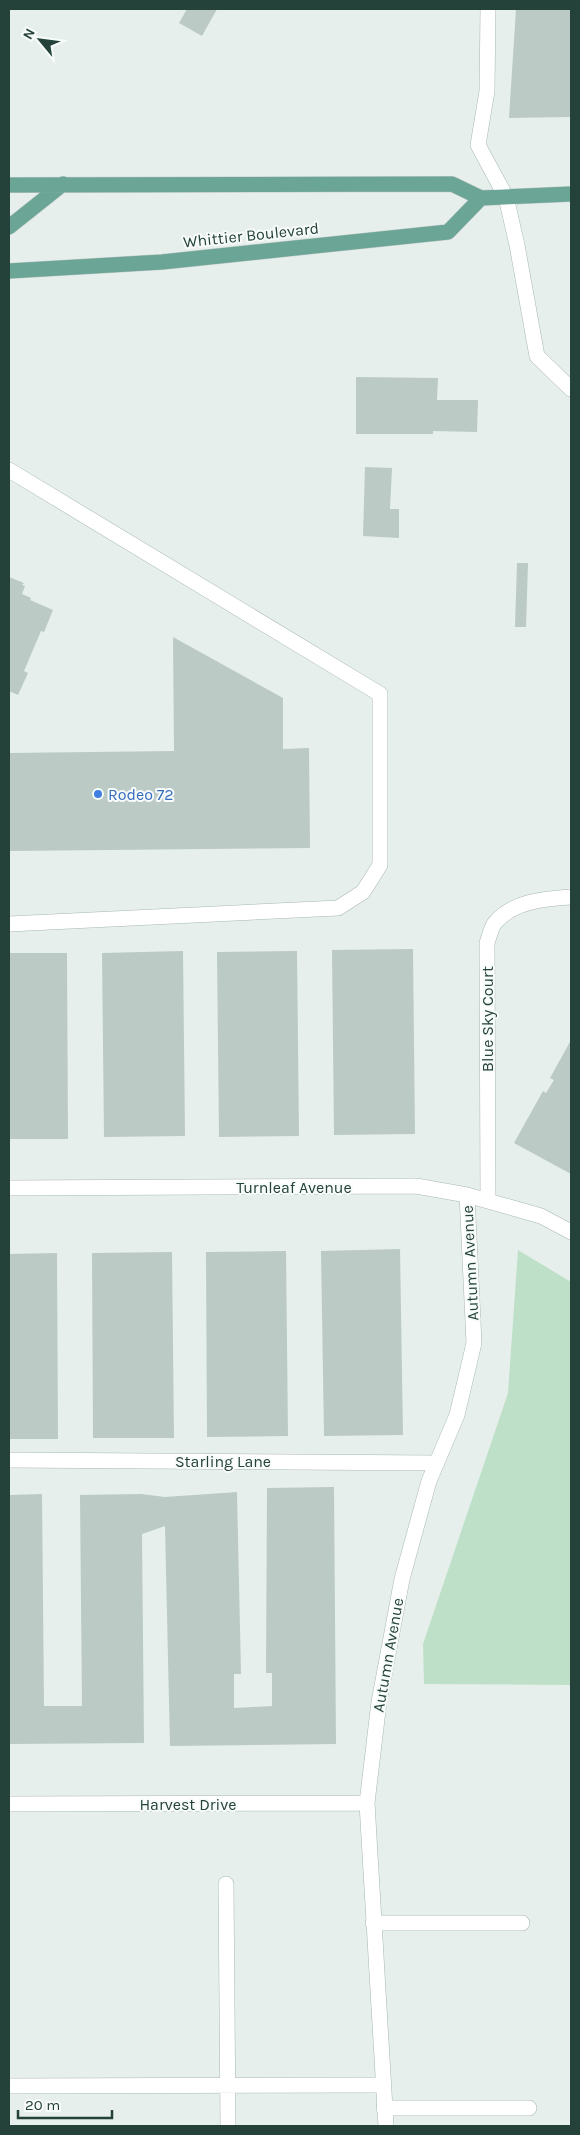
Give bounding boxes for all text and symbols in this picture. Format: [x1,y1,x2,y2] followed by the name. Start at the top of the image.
[15,15,65,65] north arrow
[19,25,39,42] text: N
[182,218,320,252] street label: Whittier Boulevard
[108,785,174,804] place label: Rodeo 72
[92,788,104,800] marker: Rodeo 72
[478,966,497,1072] street label: Blue Sky Court
[236,1178,352,1197] street label: Turnleaf Avenue
[457,1205,483,1321] street label: Autumn Avenue
[175,1452,271,1471] street label: Starling Lane
[369,1596,407,1714] street label: Autumn Avenue
[139,1795,237,1814] street label: Harvest Drive
[18,2088,111,2120] scale bar
[25,2096,60,2114] text: 20 m

